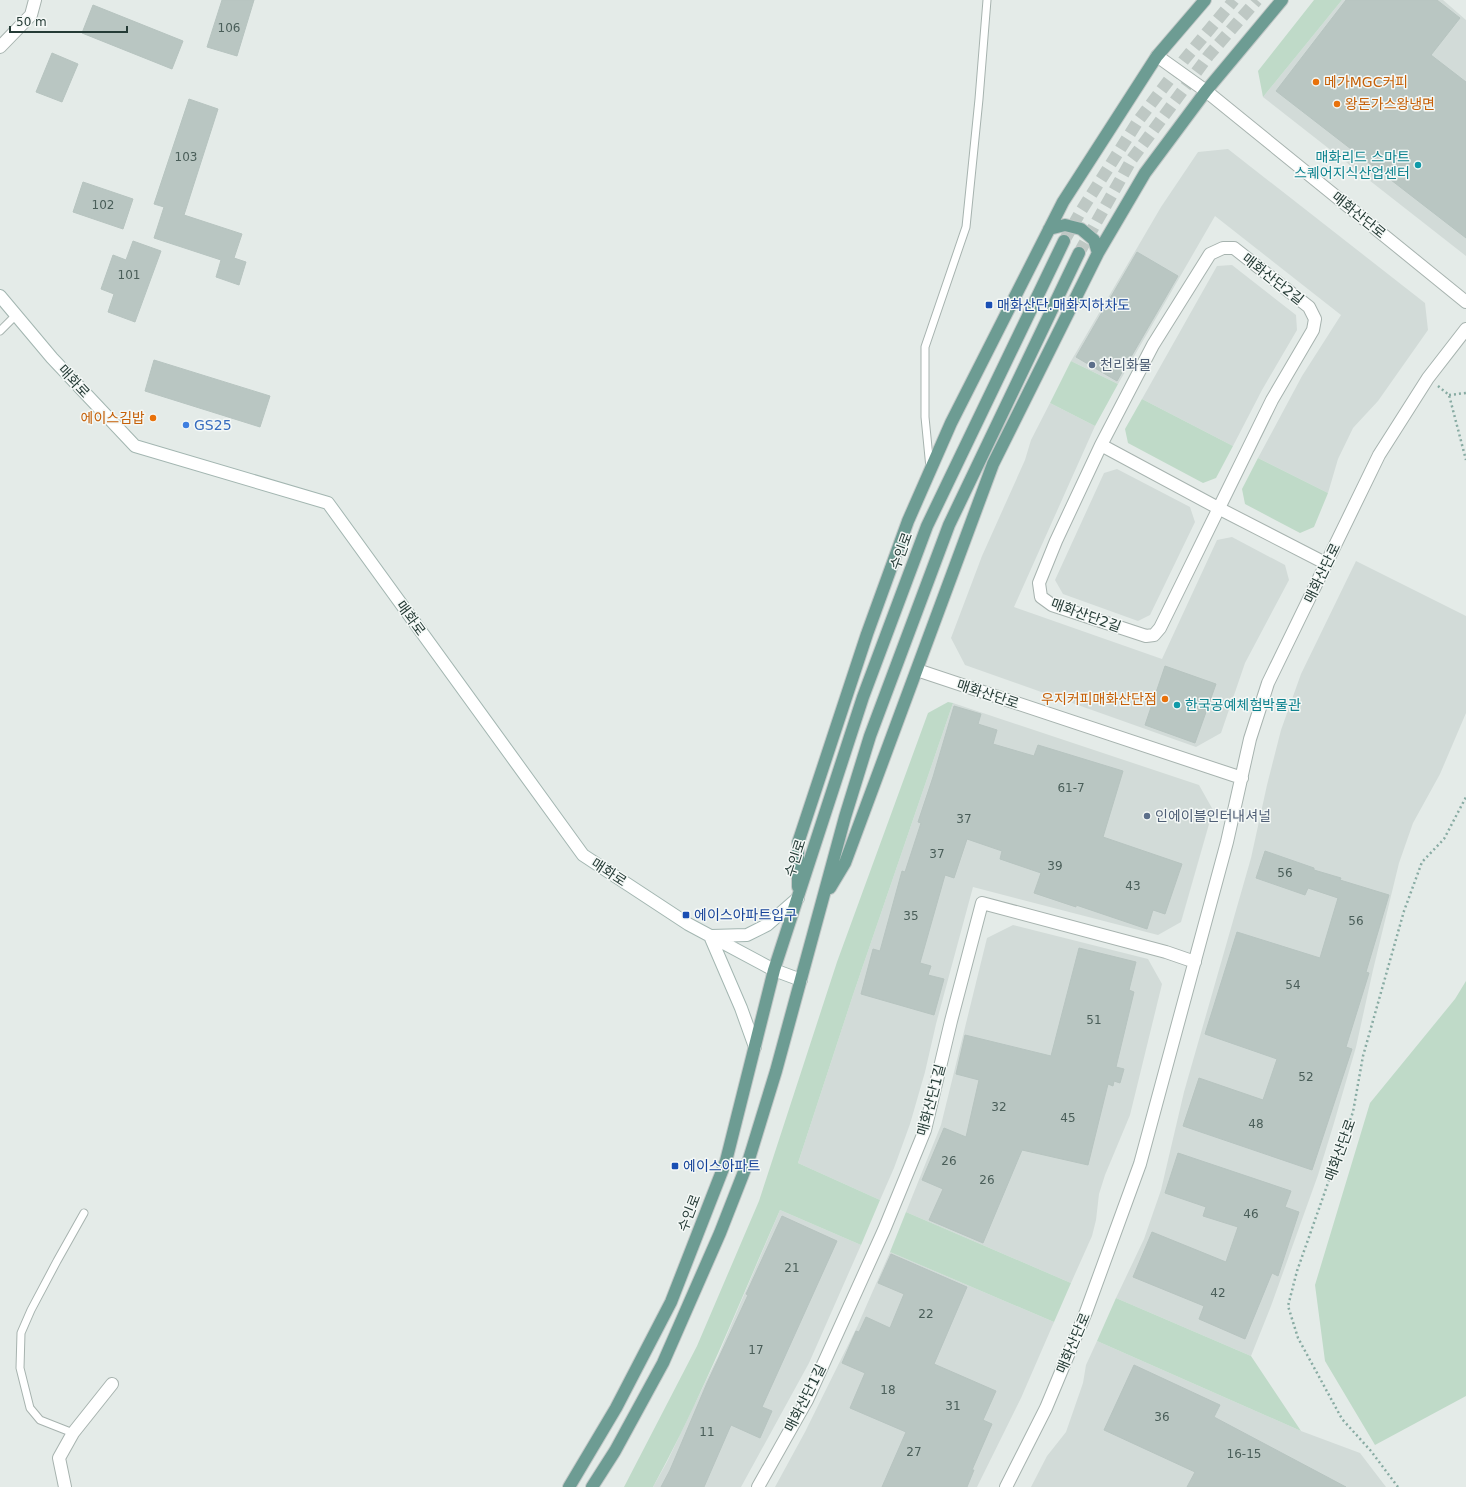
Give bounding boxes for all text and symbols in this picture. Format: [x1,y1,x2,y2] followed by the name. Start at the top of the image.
[10,8,127,34] scale bar
[16,15,47,29] text: 50 m
[218,21,240,35] house number: 106
[1324,74,1408,90] place label: 메가MGC커피
[1311,77,1321,87] marker: 메가MGC커피
[1345,96,1435,112] place label: 왕돈가스왕냉면
[1332,99,1342,109] marker: 왕돈가스왕냉면
[1294,149,1410,181] place label: 매화리드 스마트 스퀘어지식산업센터
[175,150,197,164] house number: 103
[1413,160,1423,170] marker: 매화리드 스마트 스퀘어지식산업센터
[1329,189,1389,242] street label: 매화산단로
[92,198,114,212] house number: 102
[1239,250,1307,308] street label: 매화산단2길
[118,268,140,282] house number: 101
[997,297,1130,313] place label: 매화산단.매화지하차도
[984,300,994,310] marker: 매화산단.매화지하차도
[1100,357,1152,373] place label: 천리화물
[1087,360,1097,370] marker: 천리화물
[55,361,93,401] street label: 매화로
[81,410,145,426] place label: 에이스김밥
[148,413,158,423] marker: 에이스김밥
[194,417,232,433] place label: GS25
[181,420,191,430] marker: GS25
[887,530,915,572] street label: 수인로
[1301,540,1343,605] street label: 매화산단로
[1049,595,1123,635] street label: 매화산단2길
[393,598,429,638] street label: 매화로
[955,676,1021,712] street label: 매화산단로
[1041,691,1157,707] place label: 우지커피매화산단점
[1160,694,1170,704] marker: 우지커피매화산단점
[1185,697,1301,713] place label: 한국공예체험박물관
[1172,700,1182,710] marker: 한국공예체험박물관
[1057,781,1085,795] house number: 61-7
[1155,808,1271,824] place label: 인에이블인터내셔널
[1142,811,1152,821] marker: 인에이블인터내셔널
[956,812,972,826] house number: 37
[781,837,809,879] street label: 수인로
[929,847,945,861] house number: 37
[588,855,630,889] street label: 매화로
[1047,859,1063,873] house number: 39
[1277,866,1293,880] house number: 56
[1125,879,1141,893] house number: 43
[694,907,797,923] place label: 에이스아파트입구
[903,909,919,923] house number: 35
[681,910,691,920] marker: 에이스아파트입구
[1348,914,1364,928] house number: 56
[1285,978,1301,992] house number: 54
[1086,1013,1102,1027] house number: 51
[914,1063,948,1137] street label: 매화산단1길
[1298,1070,1314,1084] house number: 52
[991,1100,1007,1114] house number: 32
[1060,1111,1076,1125] house number: 45
[1248,1117,1264,1131] house number: 48
[1321,1117,1359,1183] street label: 매화산단로
[941,1154,957,1168] house number: 26
[683,1158,760,1174] place label: 에이스아파트
[670,1161,680,1171] marker: 에이스아파트
[979,1173,995,1187] house number: 26
[675,1192,703,1234] street label: 수인로
[1243,1207,1259,1221] house number: 46
[784,1261,800,1275] house number: 21
[1210,1286,1226,1300] house number: 42
[918,1307,934,1321] house number: 22
[1053,1310,1093,1376] street label: 매화산단로
[748,1343,764,1357] house number: 17
[781,1362,829,1434] street label: 매화산단1길
[880,1383,896,1397] house number: 18
[945,1399,961,1413] house number: 31
[1154,1410,1170,1424] house number: 36
[699,1425,715,1439] house number: 11
[906,1445,922,1459] house number: 27
[1227,1447,1261,1461] house number: 16-15

